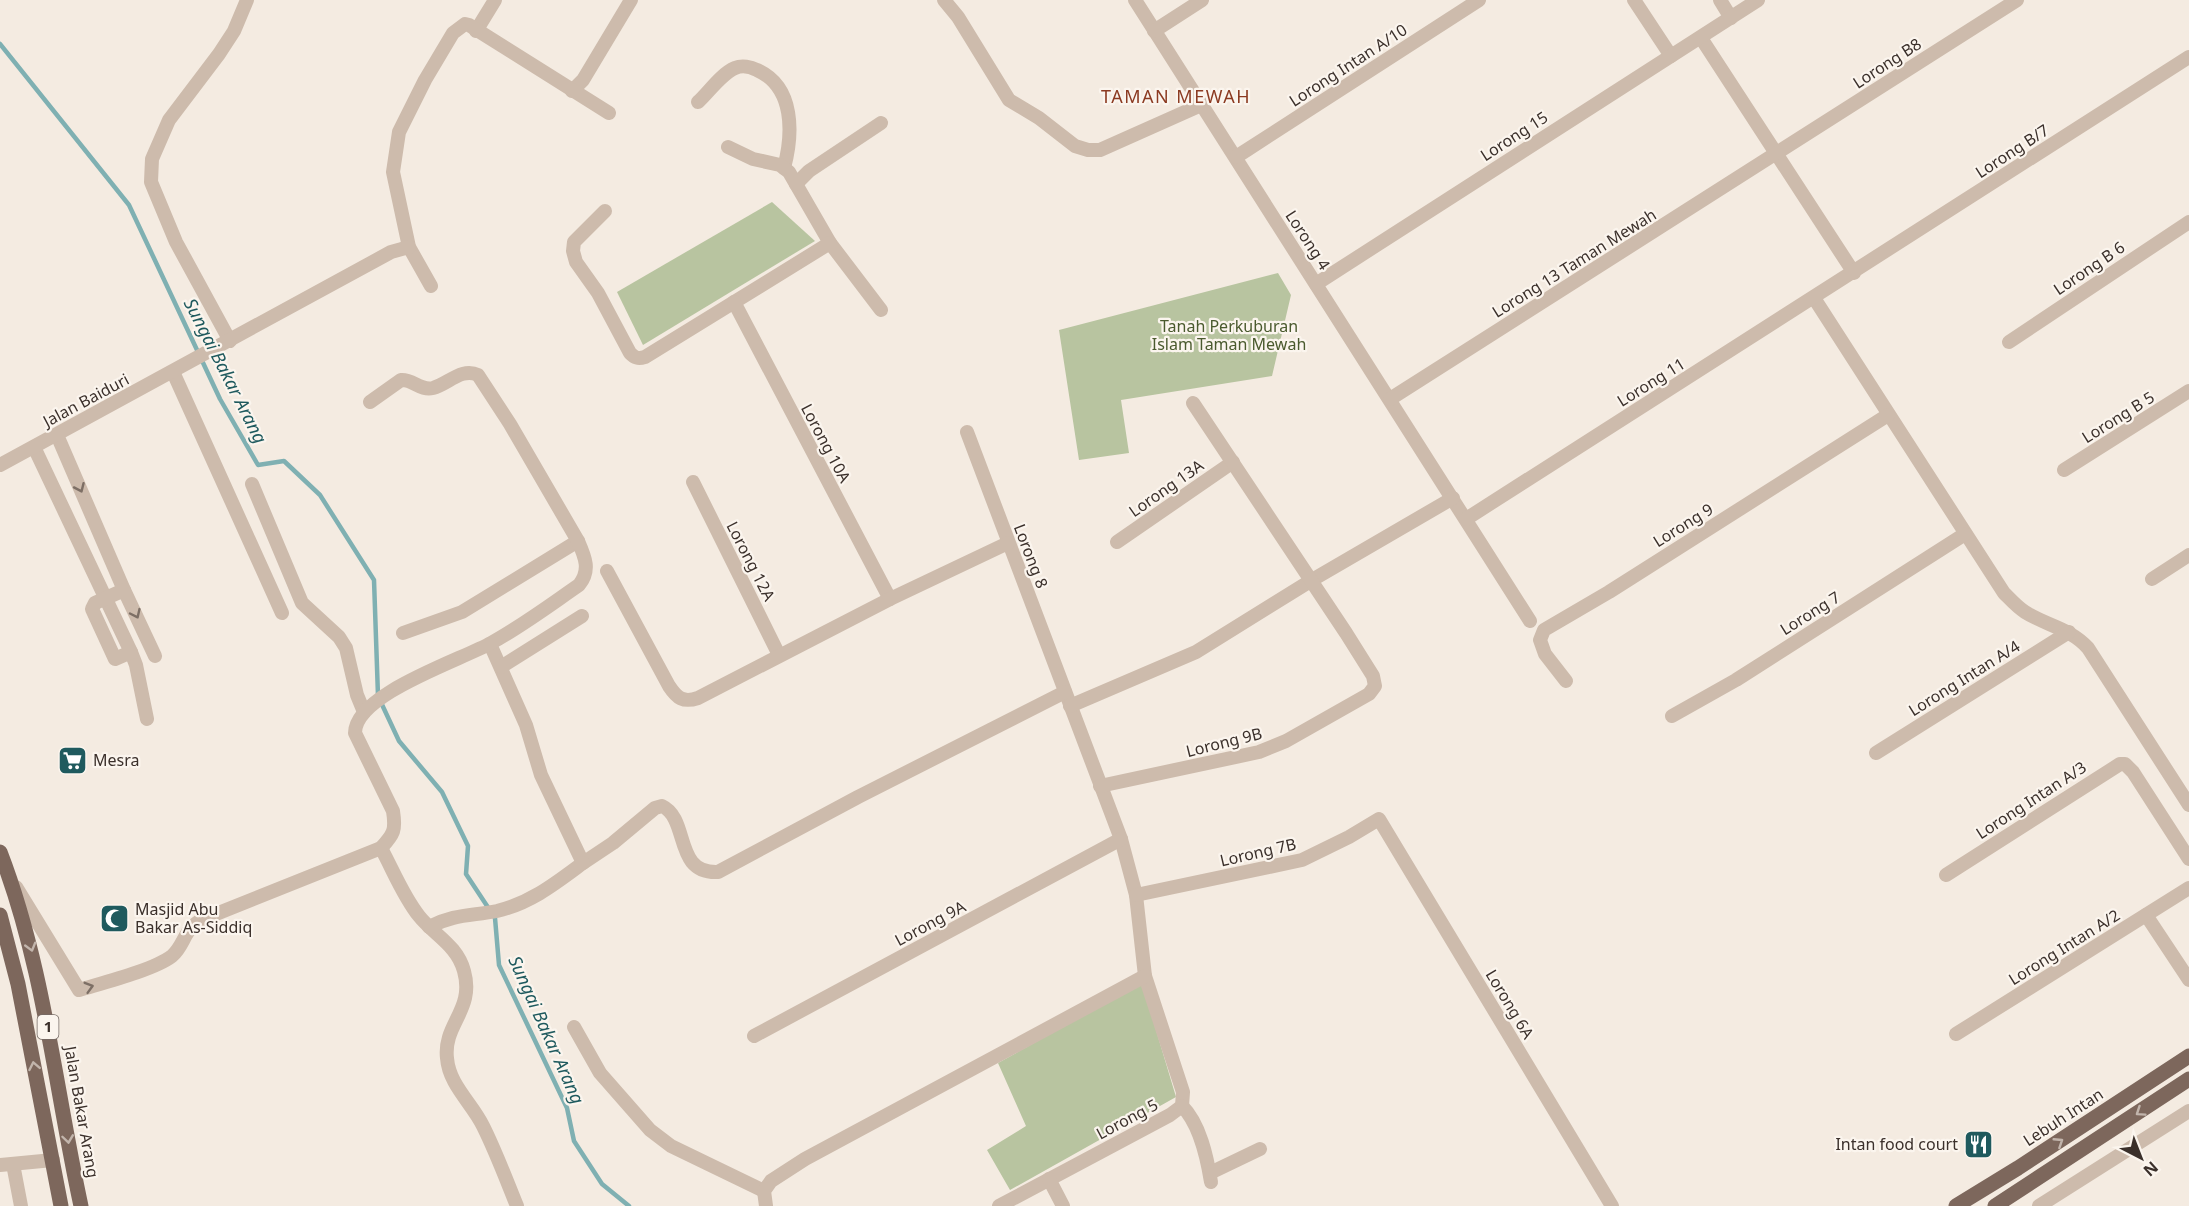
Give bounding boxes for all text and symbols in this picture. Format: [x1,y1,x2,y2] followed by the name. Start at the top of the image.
[1285,19,1411,111] street label: Lorong Intan A/10
[1849,33,1925,93] street label: Lorong B8
[1101,84,1251,108] district label: TAMAN MEWAH
[1476,106,1552,166] street label: Lorong 15
[1971,119,2053,183] street label: Lorong B/7
[1488,203,1660,323] street label: Lorong 13 Taman Mewah
[1281,206,1335,274] street label: Lorong 4
[2049,236,2129,300] street label: Lorong B 6
[179,294,273,447] water label: Sungai Bakar Arang
[1152,315,1306,355] park label: Tanah Perkuburan Islam Taman Mewah
[1613,352,1689,412] street label: Lorong 11
[37,368,133,433] street label: Jalan Baiduri
[2078,386,2158,448] street label: Lorong B 5
[796,400,856,487] street label: Lorong 10A
[1124,454,1208,522] street label: Lorong 13A
[73,482,85,493] one-way arrow
[1649,498,1717,552] street label: Lorong 9
[722,517,781,605] street label: Lorong 12A
[1009,521,1053,591] street label: Lorong 8
[1776,586,1844,640] street label: Lorong 7
[128,608,140,619] one-way arrow
[1904,635,2024,721] street label: Lorong Intan A/4
[1184,722,1264,762] street label: Lorong 9B
[56,744,88,776] supermarket icon: Mesra
[93,749,139,771] place label: Mesra
[1972,756,2090,844] street label: Lorong Intan A/3
[1218,833,1298,871] street label: Lorong 7B
[891,895,970,951] street label: Lorong 9A
[135,898,252,938] place label: Masjid Abu Bakar As-Siddiq
[98,902,130,934] mosque icon: Masjid Abu Bakar As-Siddiq
[2004,904,2124,990] street label: Lorong Intan A/2
[24,942,36,952] one-way arrow
[503,952,590,1108] water label: Sungai Bakar Arang
[1481,965,1540,1043] street label: Lorong 6A
[84,981,94,994] one-way arrow
[38,1015,58,1039] road number: 1
[59,1042,104,1180] street label: Jalan Bakar Arang
[28,1061,41,1071] one-way arrow
[2019,1083,2107,1151] street label: Lebuh Intan
[1092,1094,1162,1144] street label: Lorong 5
[2136,1104,2147,1115] one-way arrow
[1963,1128,1995,1160] restaurant icon: Intan food court
[2111,1128,2171,1188] north arrow
[1835,1133,1958,1155] place label: Intan food court
[62,1134,74,1143] one-way arrow
[2053,1137,2063,1149] one-way arrow
[2139,1157,2163,1182] text: N

